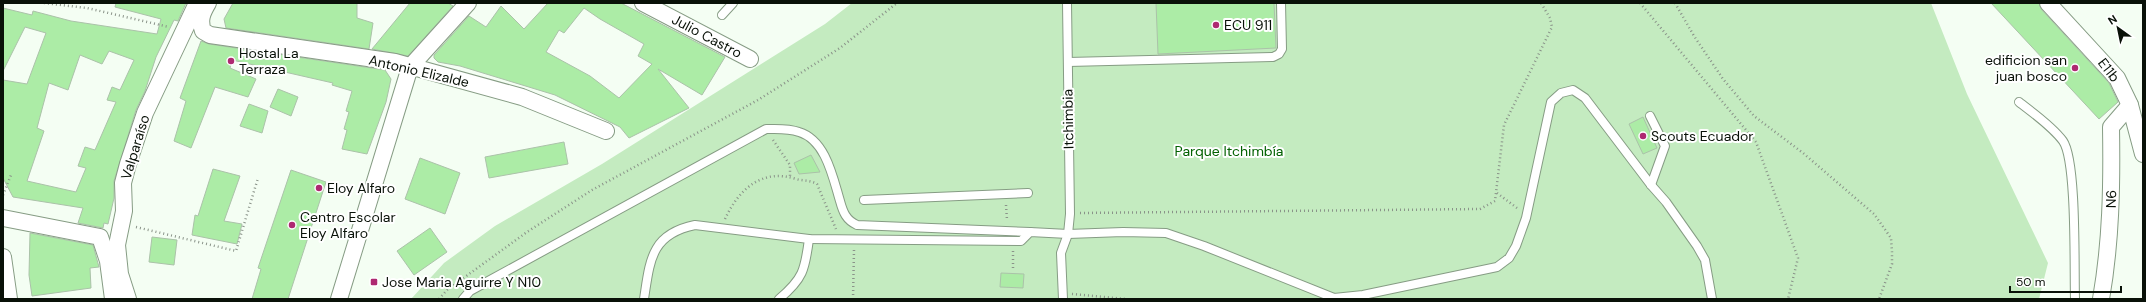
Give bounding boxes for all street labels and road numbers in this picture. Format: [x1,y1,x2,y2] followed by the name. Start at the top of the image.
[669,10,745,62] street label: Julio Castro
[367,51,471,91] street label: Antonio Elizalde
[2094,54,2124,86] street label: E11b
[1058,89,1078,149] street label: Itchimbia
[117,112,153,182] street label: Valparaíso
[2102,190,2120,208] street label: N6

